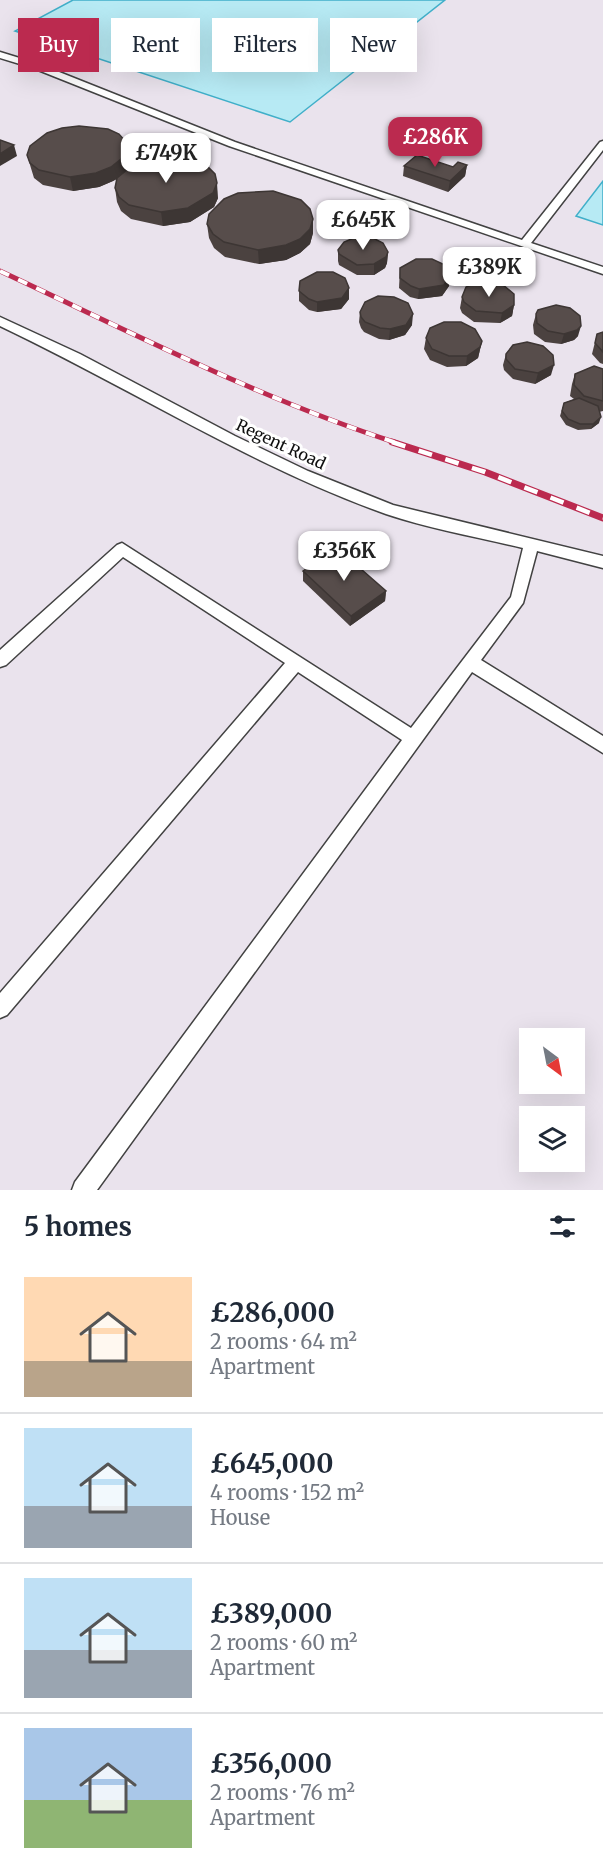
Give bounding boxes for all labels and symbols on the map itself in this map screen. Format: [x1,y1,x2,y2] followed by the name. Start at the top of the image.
[393,117,477,168] pin: £286K
[124,133,208,184] pin: £749K
[321,200,405,251] pin: £645K
[447,247,531,298] pin: £389K
[233,415,329,474] street label: Regent Road
[302,531,386,582] pin: £356K
[519,1028,585,1094] north arrow

